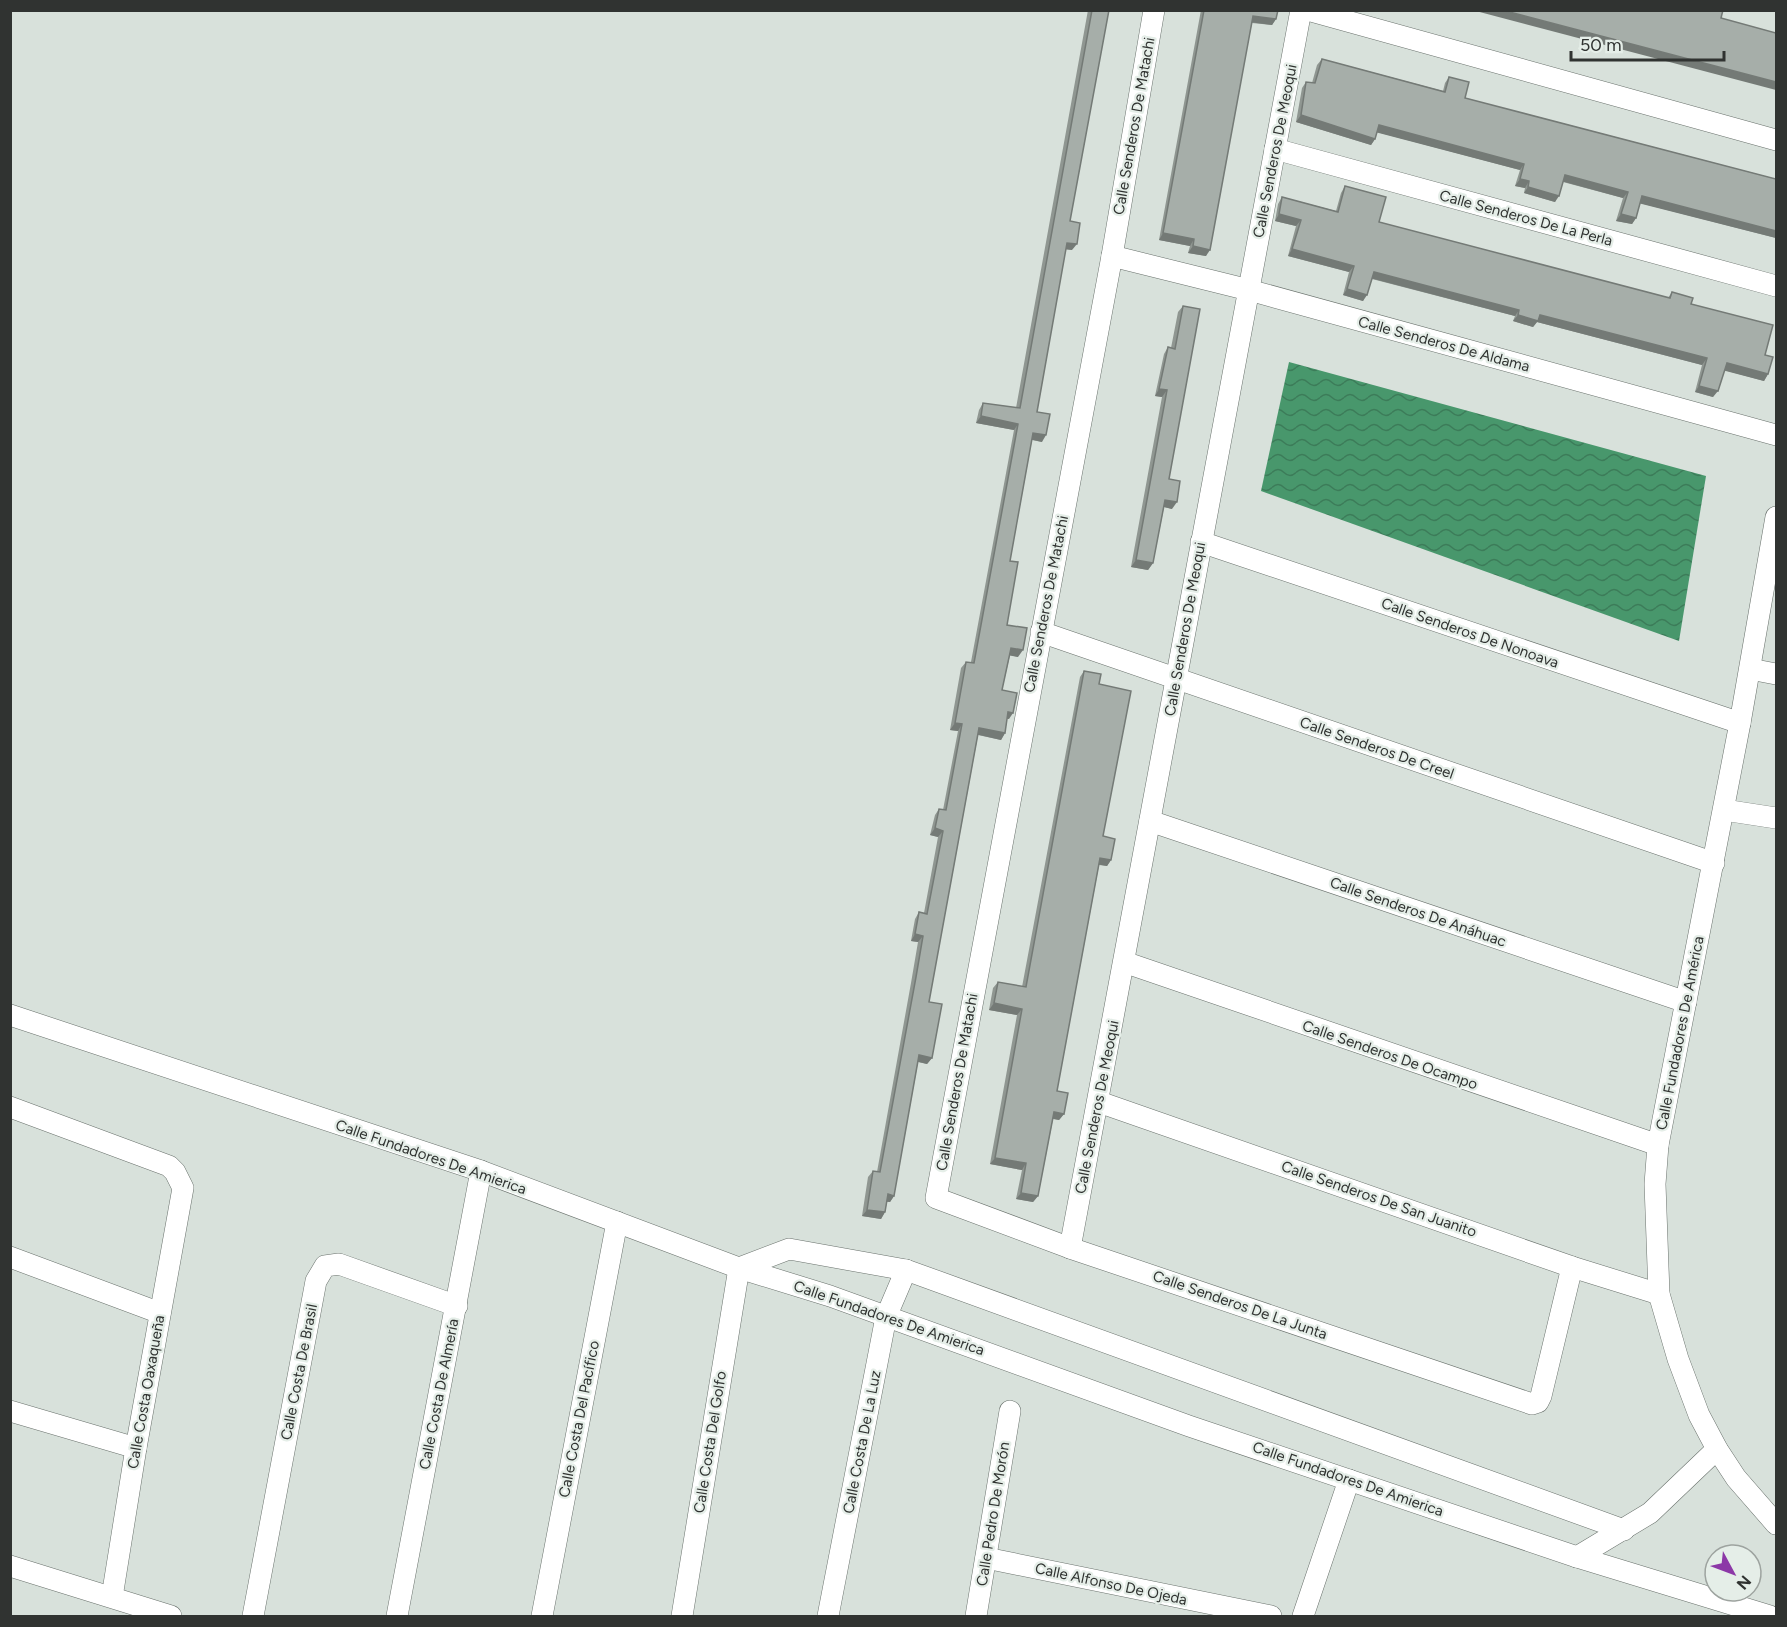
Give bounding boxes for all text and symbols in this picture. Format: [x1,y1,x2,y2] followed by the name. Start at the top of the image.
[1571,24,1724,62] scale bar
[1580,34,1622,56] text: 50 m
[1110,36,1158,216] street label: Calle Senderos De Matachi
[1249,63,1301,239] street label: Calle Senderos De Meoqui
[1438,186,1614,250] street label: Calle Senderos De La Perla
[1356,312,1532,376] street label: Calle Senderos De Aldama
[1020,514,1072,694] street label: Calle Senderos De Matachi
[1161,541,1209,717] street label: Calle Senderos De Meoqui
[1379,594,1561,672] street label: Calle Senderos De Nonoava
[1297,713,1457,783] street label: Calle Senderos De Creel
[1328,873,1508,951] street label: Calle Senderos De Anáhuac
[1652,934,1708,1132] street label: Calle Fundadores De América
[933,992,981,1172] street label: Calle Senderos De Matachi
[1300,1017,1480,1094] street label: Calle Senderos De Ocampo
[1071,1019,1123,1195] street label: Calle Senderos De Meoqui
[333,1116,529,1198] street label: Calle Fundadores De Amierica
[1279,1157,1479,1241] street label: Calle Senderos De San Juanito
[1150,1267,1330,1343] street label: Calle Senderos De La Junta
[791,1277,987,1359] street label: Calle Fundadores De Amierica
[277,1302,321,1442] street label: Calle Costa De Brasil
[124,1314,168,1470] street label: Calle Costa Oaxaqueña
[416,1317,462,1471] street label: Calle Costa De Almería
[555,1339,603,1499] street label: Calle Costa Del Pacífico
[690,1369,730,1514] street label: Calle Costa Del Golfo
[839,1369,885,1515] street label: Calle Costa De La Luz
[1250,1438,1446,1520] street label: Calle Fundadores De Amierica
[973,1441,1013,1587] street label: Calle Pedro De Morón
[1703,1543,1763,1603] north arrow
[1033,1559,1189,1609] street label: Calle Alfonso De Ojeda
[1733,1572,1755,1593] text: N

